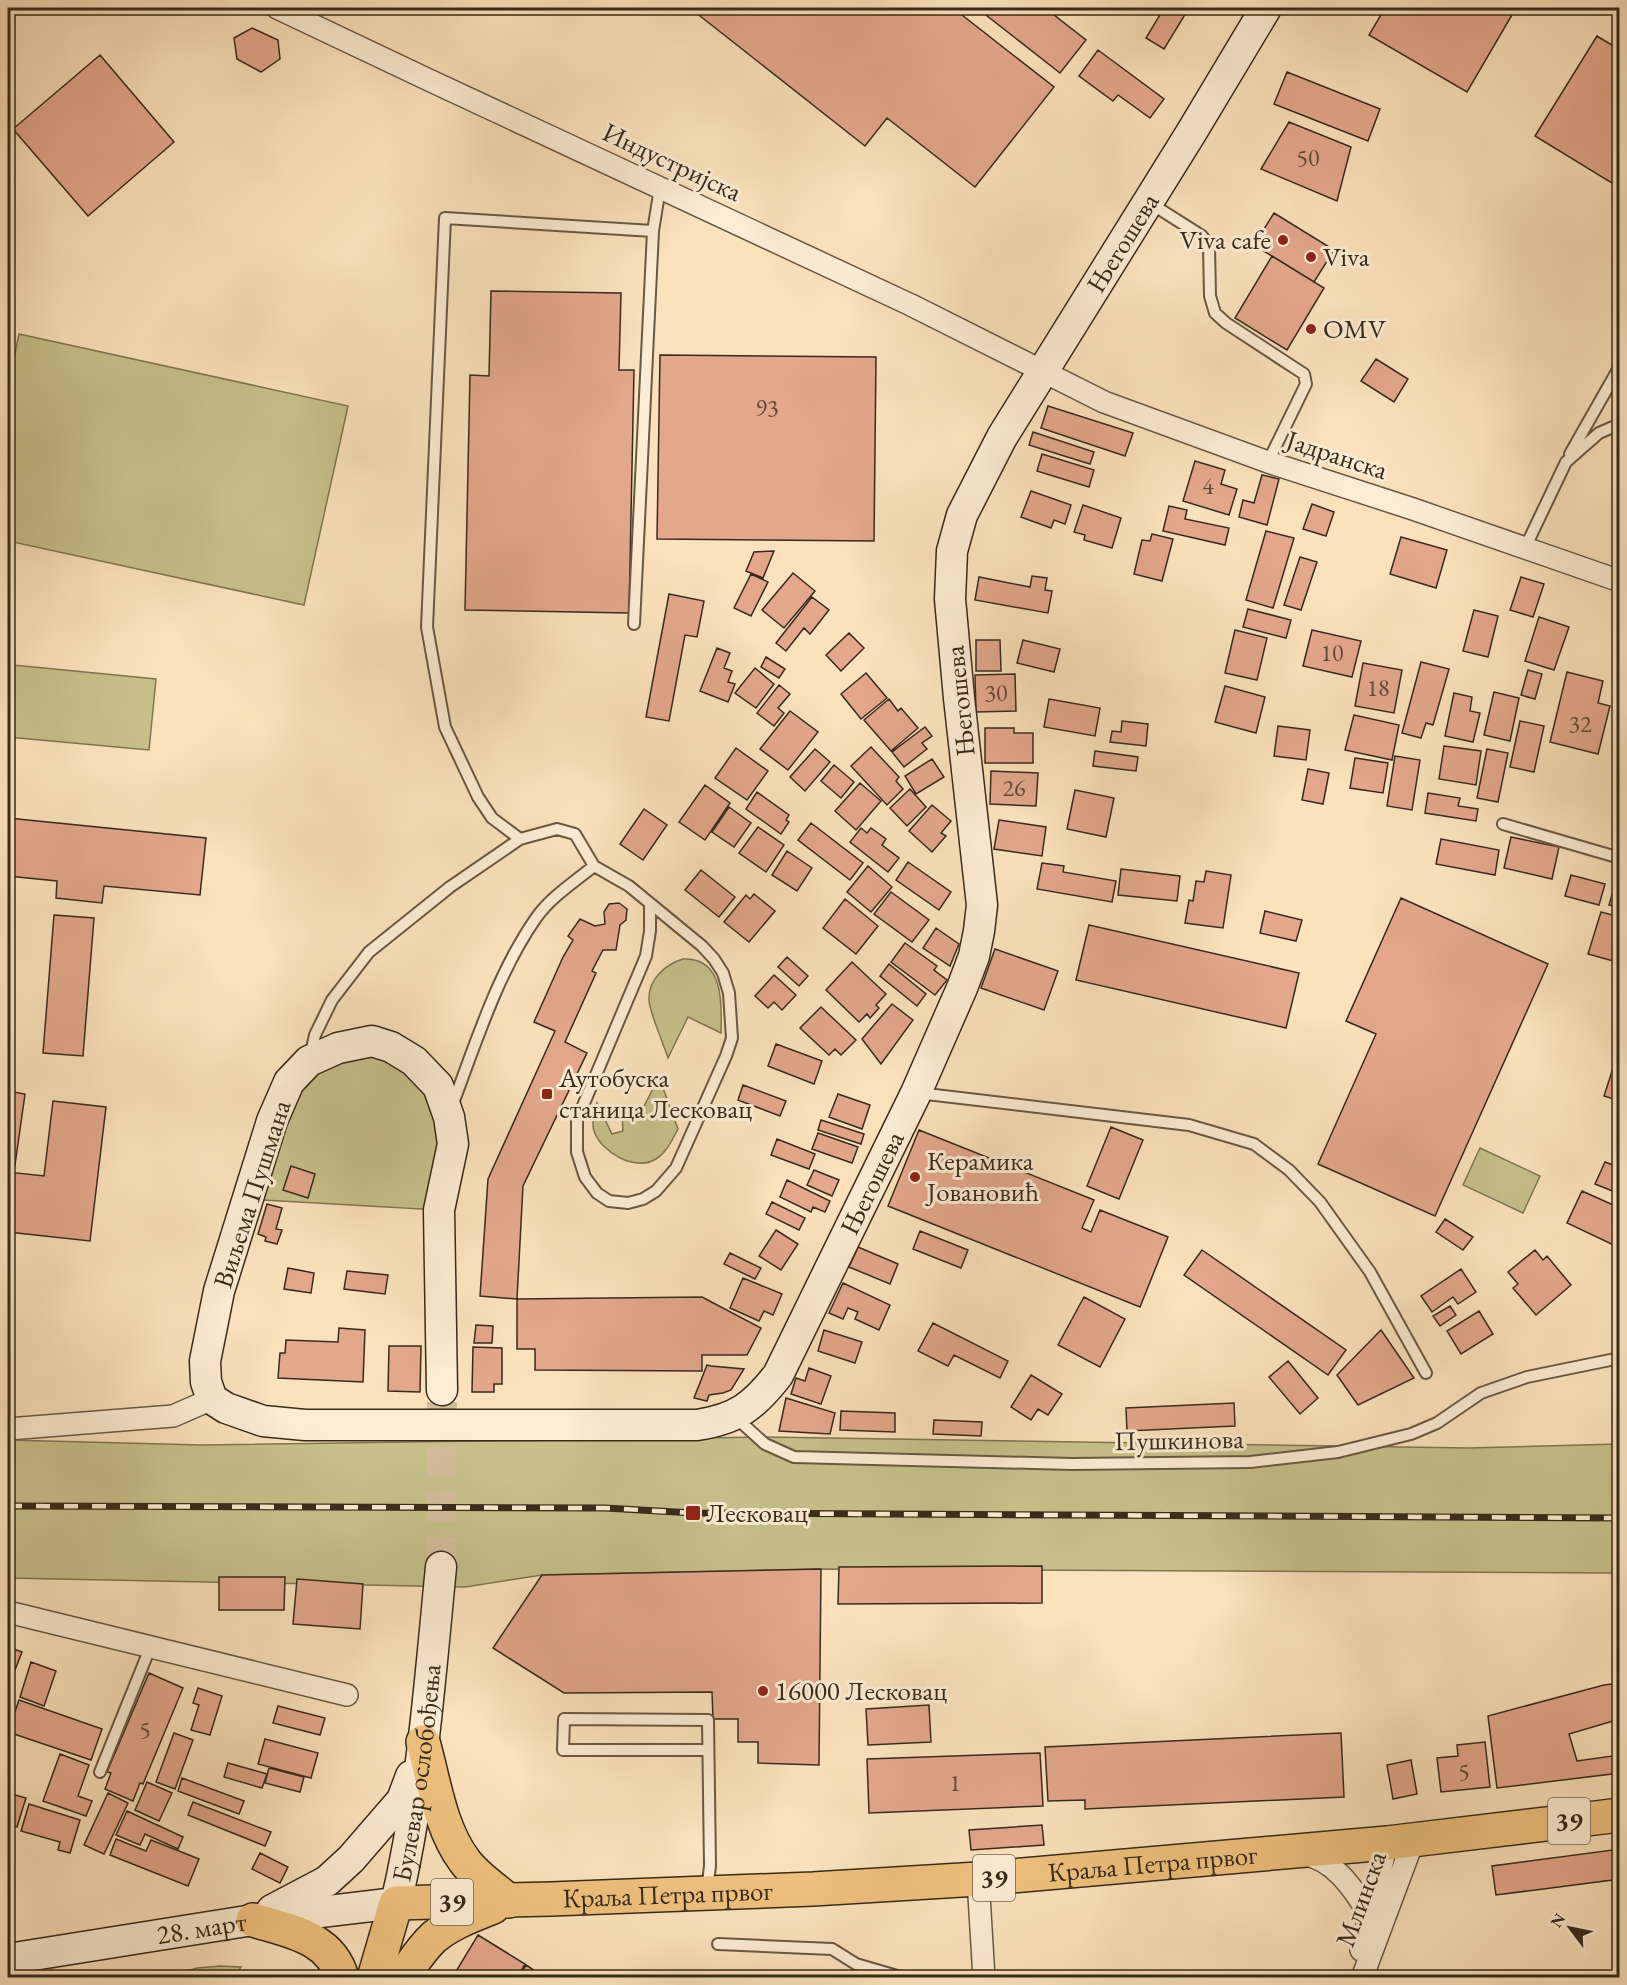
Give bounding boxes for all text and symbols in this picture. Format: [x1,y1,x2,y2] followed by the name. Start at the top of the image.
[597,114,748,209] street label: Индустријска
[1296,142,1320,173] house number: 50
[1078,186,1167,299] street label: Његошева
[1179,222,1271,257] place label: Viva cafe
[1276,233,1290,247] marker: Viva cafe
[1323,239,1370,274] place label: Viva
[1304,250,1318,264] marker: Viva
[1323,311,1387,346] place label: OMV
[1304,322,1318,336] marker: OMV
[755,392,779,423] house number: 93
[1280,421,1392,487] street label: Јадранска
[1202,470,1214,501] house number: 4
[1320,637,1344,668] house number: 10
[936,644,983,758] street label: Његошева
[1366,672,1390,703] house number: 18
[984,677,1008,708] house number: 30
[1568,708,1592,739] house number: 32
[1002,772,1026,803] house number: 26
[558,1060,752,1126] place label: Аутобуска станица Лесковац
[540,1087,554,1101] marker: Аутобуска станица Лесковац
[205,1095,298,1292] street label: Виљема Пушмана
[831,1125,912,1240] street label: Његошева
[925,1143,1039,1209] place label: Керамика Јовановић
[908,1170,922,1184] marker: Керамика Јовановић
[1114,1421,1244,1458] street label: Пушкинова
[706,1495,808,1530] place label: Лесковац
[684,1504,702,1522] marker: Лесковац
[383,1662,449,1885] street label: Булевар ослобођења
[775,1673,947,1708] place label: 16000 Лесковац
[756,1684,770,1698] marker: 16000 Лесковац
[139,1714,151,1745] house number: 5
[1458,1756,1470,1787] house number: 5
[949,1767,961,1798] house number: 1
[1548,1798,1590,1844] road number: 39
[1046,1836,1259,1890] street label: Краља Петра првог
[1327,1846,1394,1952] street label: Млинска
[973,1855,1015,1901] road number: 39
[562,1873,774,1916] street label: Краља Петра првог
[431,1879,473,1925] road number: 39
[1540,1898,1600,1958] north arrow
[154,1903,249,1952] street label: 28. март
[1545,1909,1570,1931] text: N

